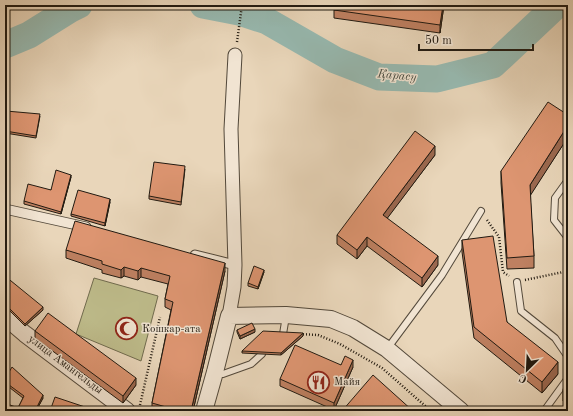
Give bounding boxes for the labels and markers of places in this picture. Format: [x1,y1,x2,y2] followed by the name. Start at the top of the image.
[114,316,140,342] mosque icon: Кошкар-ата
[142,324,201,335] place label: Кошкар-ата
[306,369,332,395] restaurant icon: Майя
[334,377,361,388] place label: Майя

